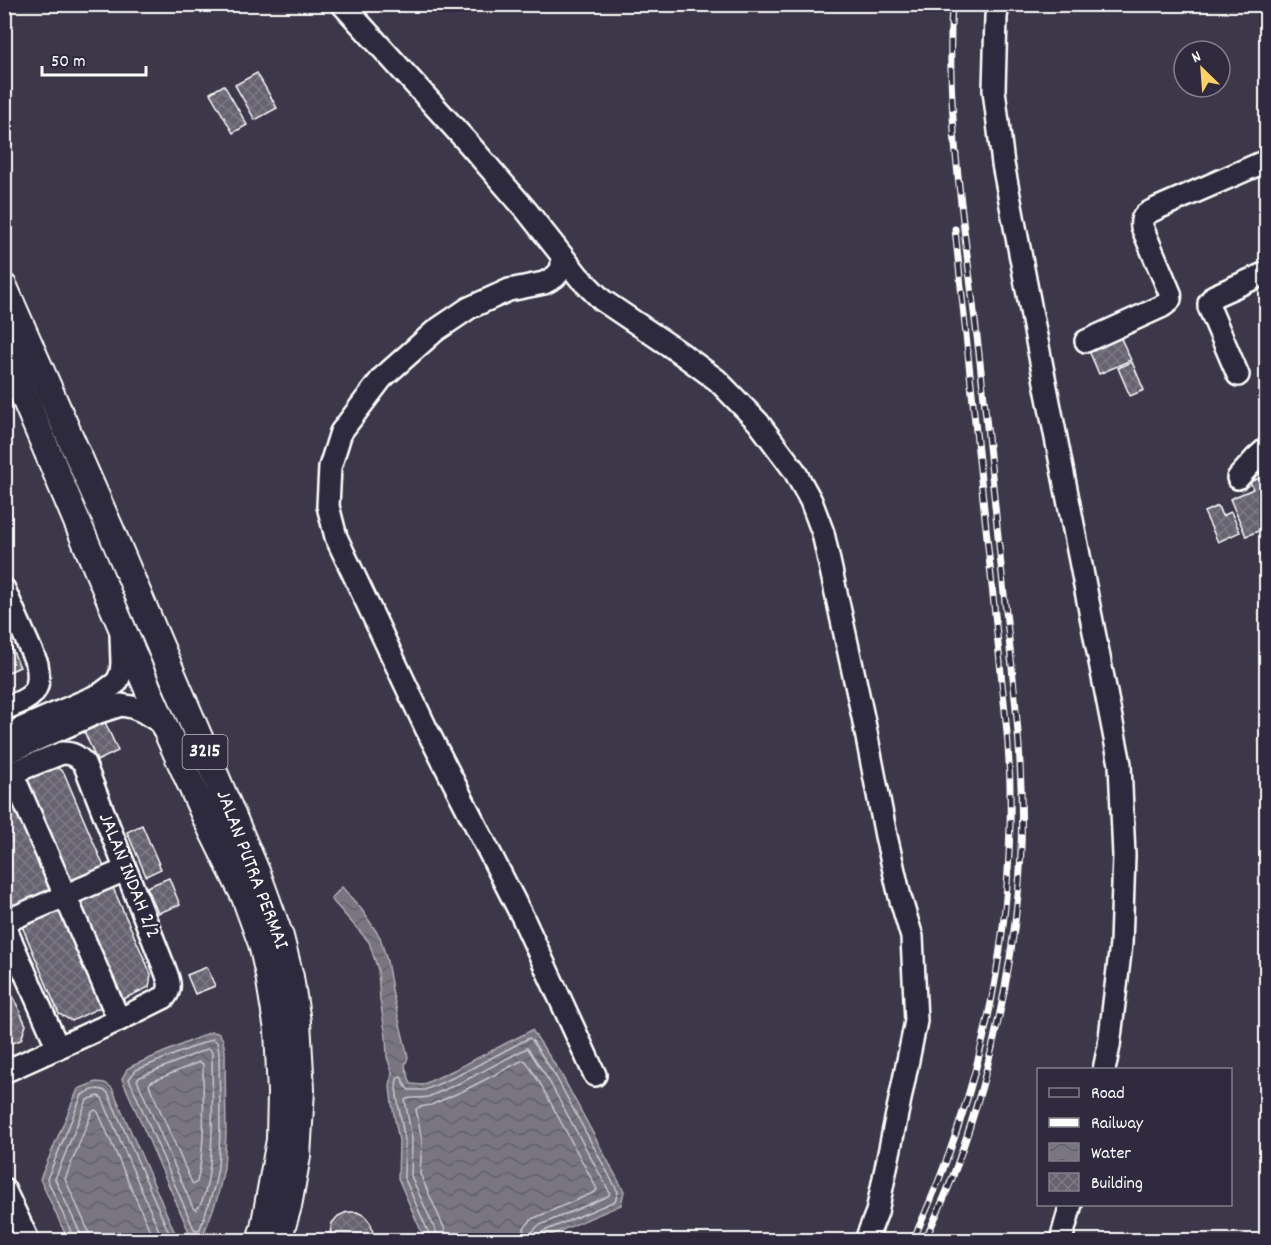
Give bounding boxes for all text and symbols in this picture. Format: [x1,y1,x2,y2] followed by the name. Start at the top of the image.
[42,39,146,77] scale bar
[1172,39,1232,99] north arrow
[1188,46,1205,70] text: N
[51,50,86,75] text: 50 m
[182,735,228,769] road number: 3215
[207,786,295,954] street label: JALAN PUTRA PERMAI
[89,809,167,943] street label: JALAN INDAH 2/2
[1037,1068,1232,1206] legend
[1091,1082,1125,1107] text: Road
[1091,1112,1144,1137] text: Railway
[1091,1142,1131,1167] text: Water
[1091,1172,1143,1197] text: Building

